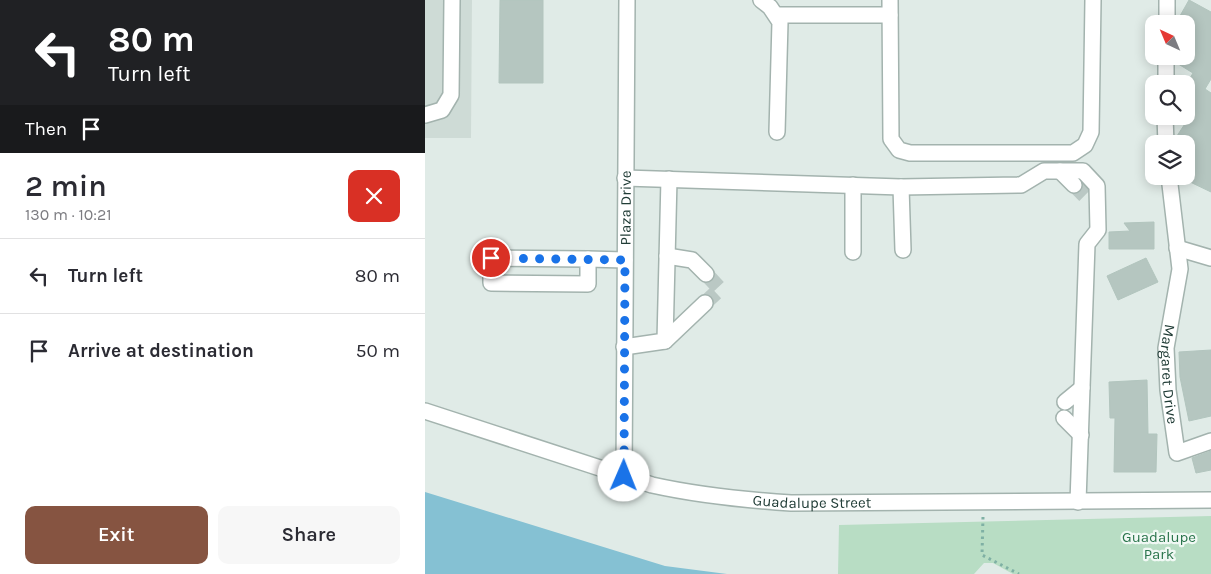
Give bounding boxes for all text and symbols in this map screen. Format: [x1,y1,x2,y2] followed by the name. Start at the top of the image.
[1145,15,1195,65] north arrow
[1145,15,1195,185] map controls
[108,19,195,60] text: 80 m
[25,20,90,85] icon: left
[108,61,191,87] text: Turn left
[1145,75,1195,125] button: search
[77,115,105,143] icon: arrive
[25,118,67,140] text: Then
[1145,135,1195,185] button: layers
[25,168,107,204] text: 2 min
[348,170,400,222] button: close
[616,171,635,245] street label: Plaza Drive
[25,205,112,224] text: 130 m · 10:21
[470,237,512,279] pin
[477,244,505,272] icon: arrive
[25,262,53,290] icon: left
[68,265,143,287] text: Turn left
[355,265,400,287] text: 80 m
[1157,323,1182,425] street label: Margaret Drive
[25,337,53,365] icon: arrive
[68,340,254,362] text: Arrive at destination
[356,340,400,362] text: 50 m
[597,449,649,501] position arrow
[752,491,872,512] street label: Guadalupe Street
[25,506,208,564] button: Exit
[218,506,400,564] button: Share
[1122,528,1196,563] park label: Guadalupe Park

